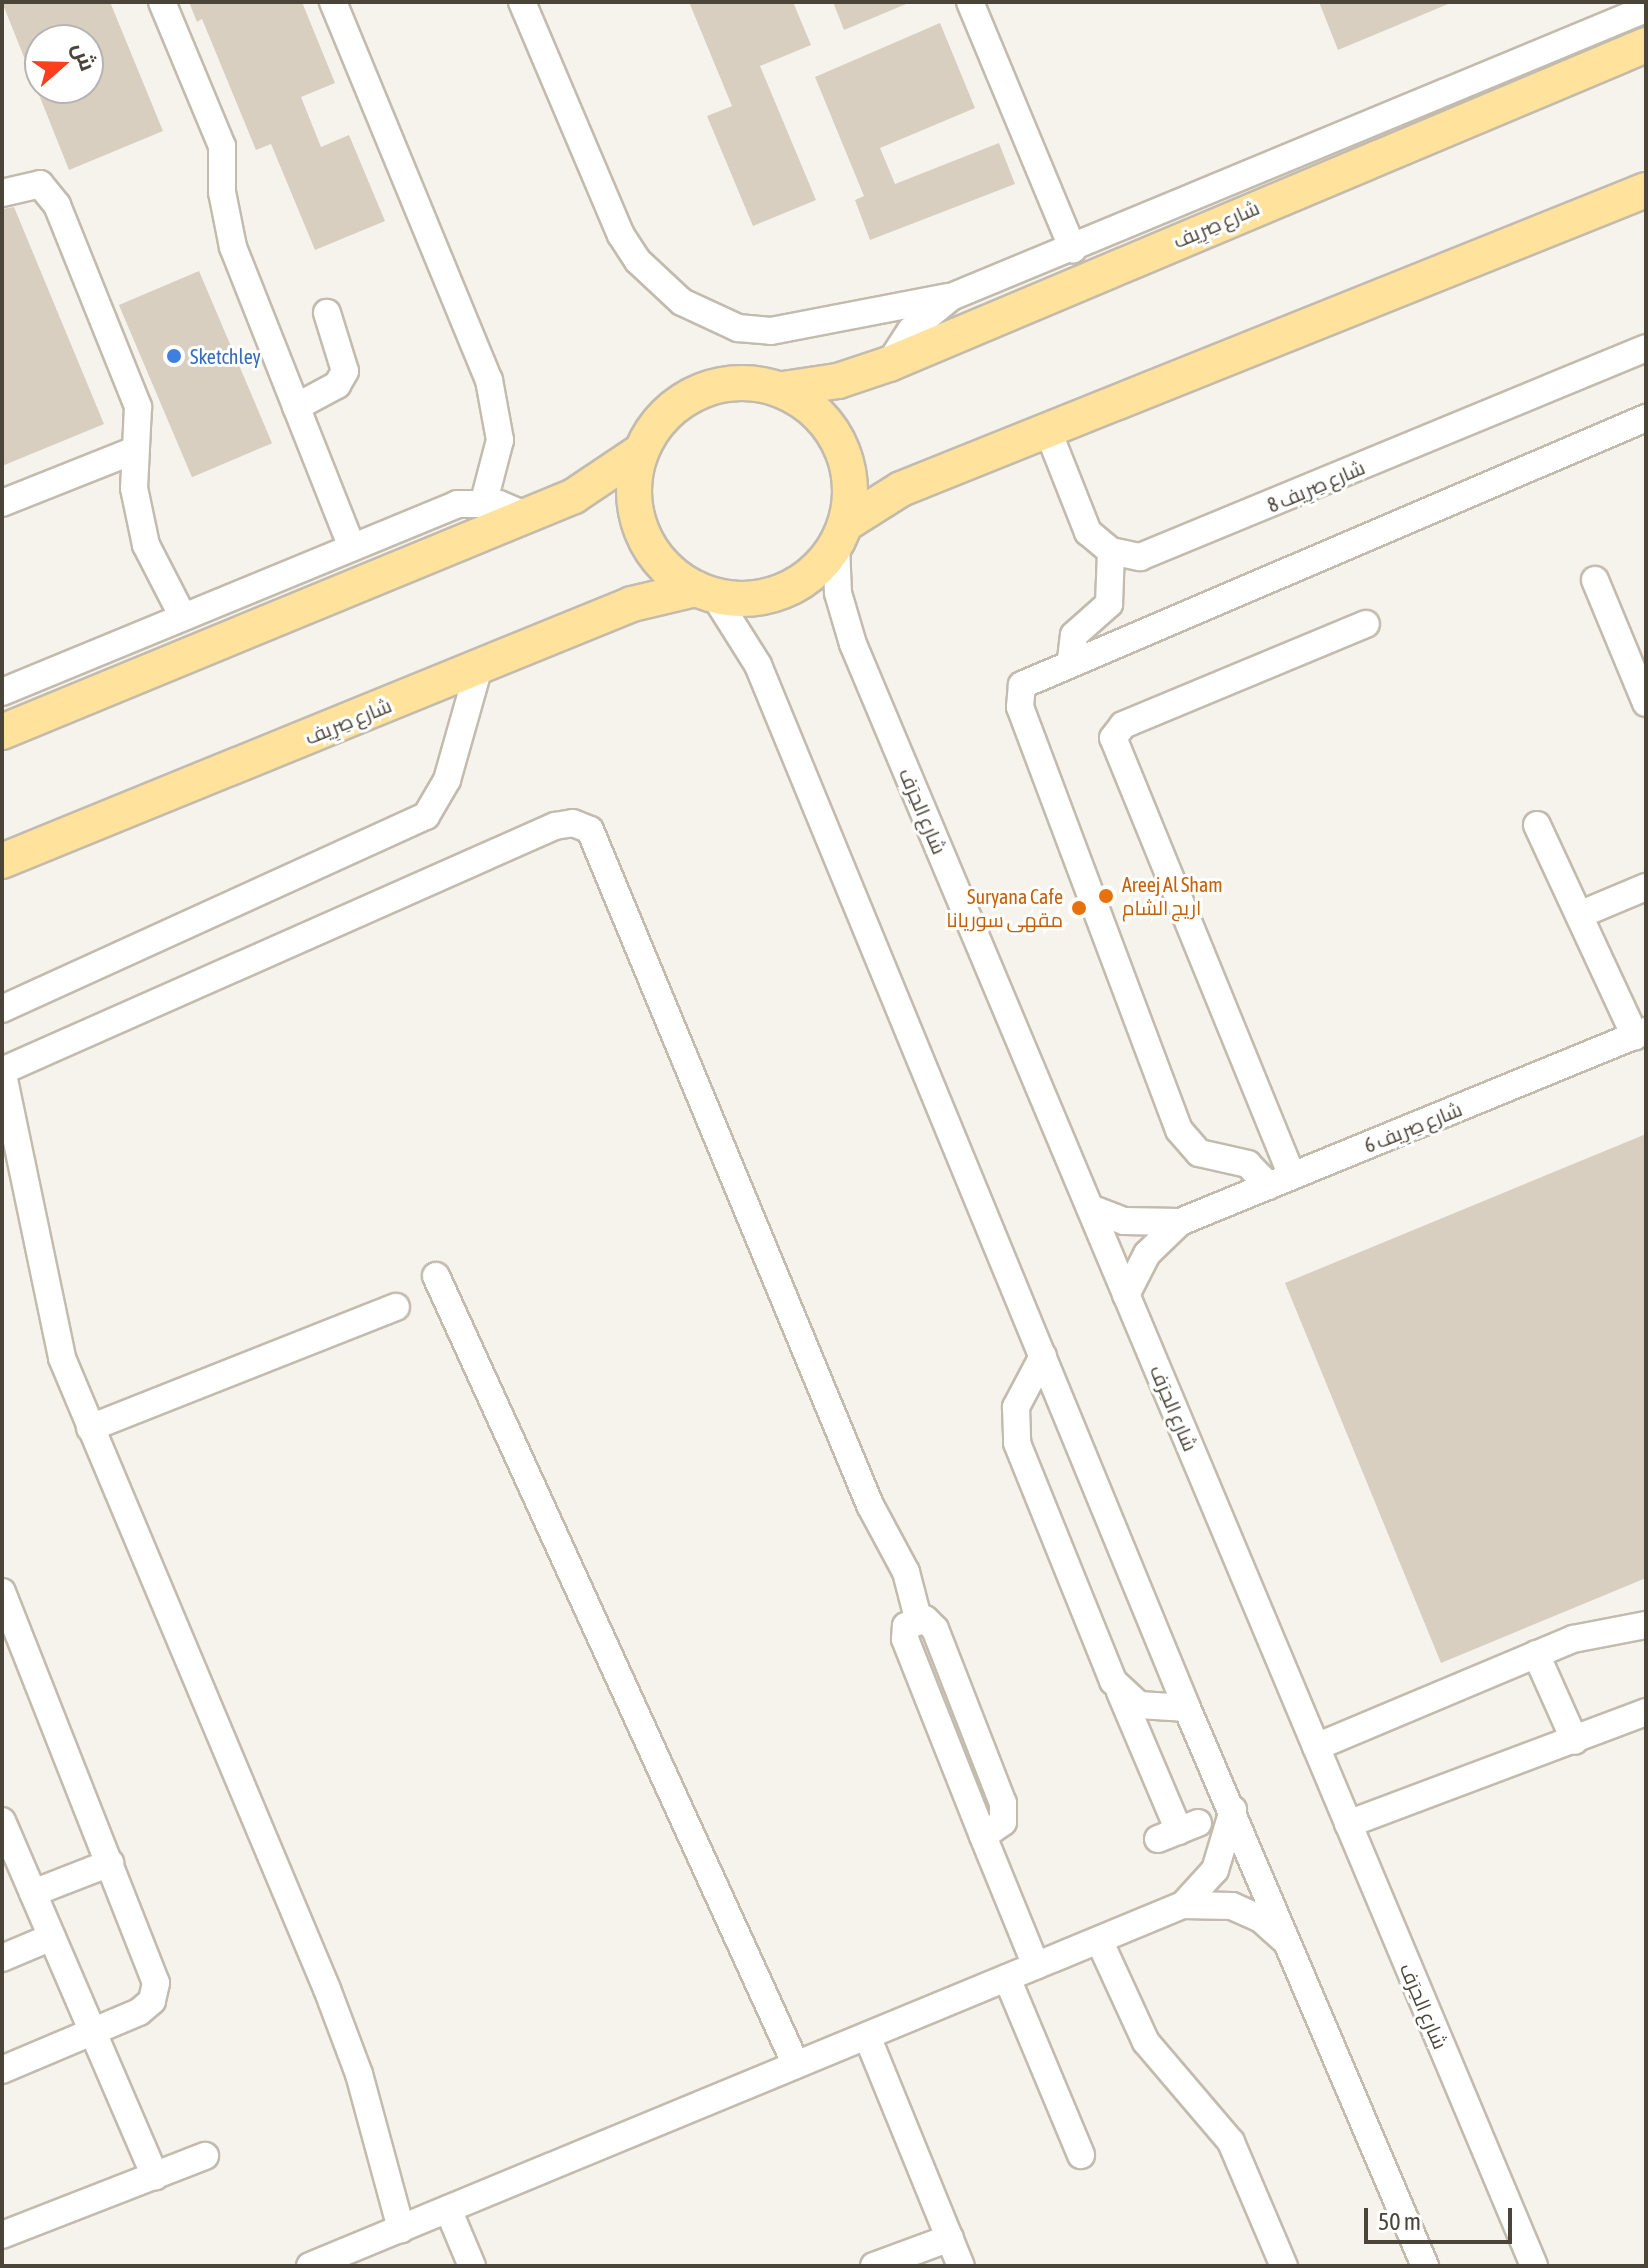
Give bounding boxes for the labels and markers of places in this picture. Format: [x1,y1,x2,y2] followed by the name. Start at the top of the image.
[190,344,261,368] place label: Sketchley
[165,347,183,365] marker: Sketchley
[1122,872,1223,919] place label: Areej Al Sham اريج الشام
[946,884,1063,931] place label: Suryana Cafe مقهى سوريانا
[1097,887,1115,905] marker: Areej Al Sham اريج الشام
[1070,899,1088,917] marker: Suryana Cafe مقهى سوريانا

